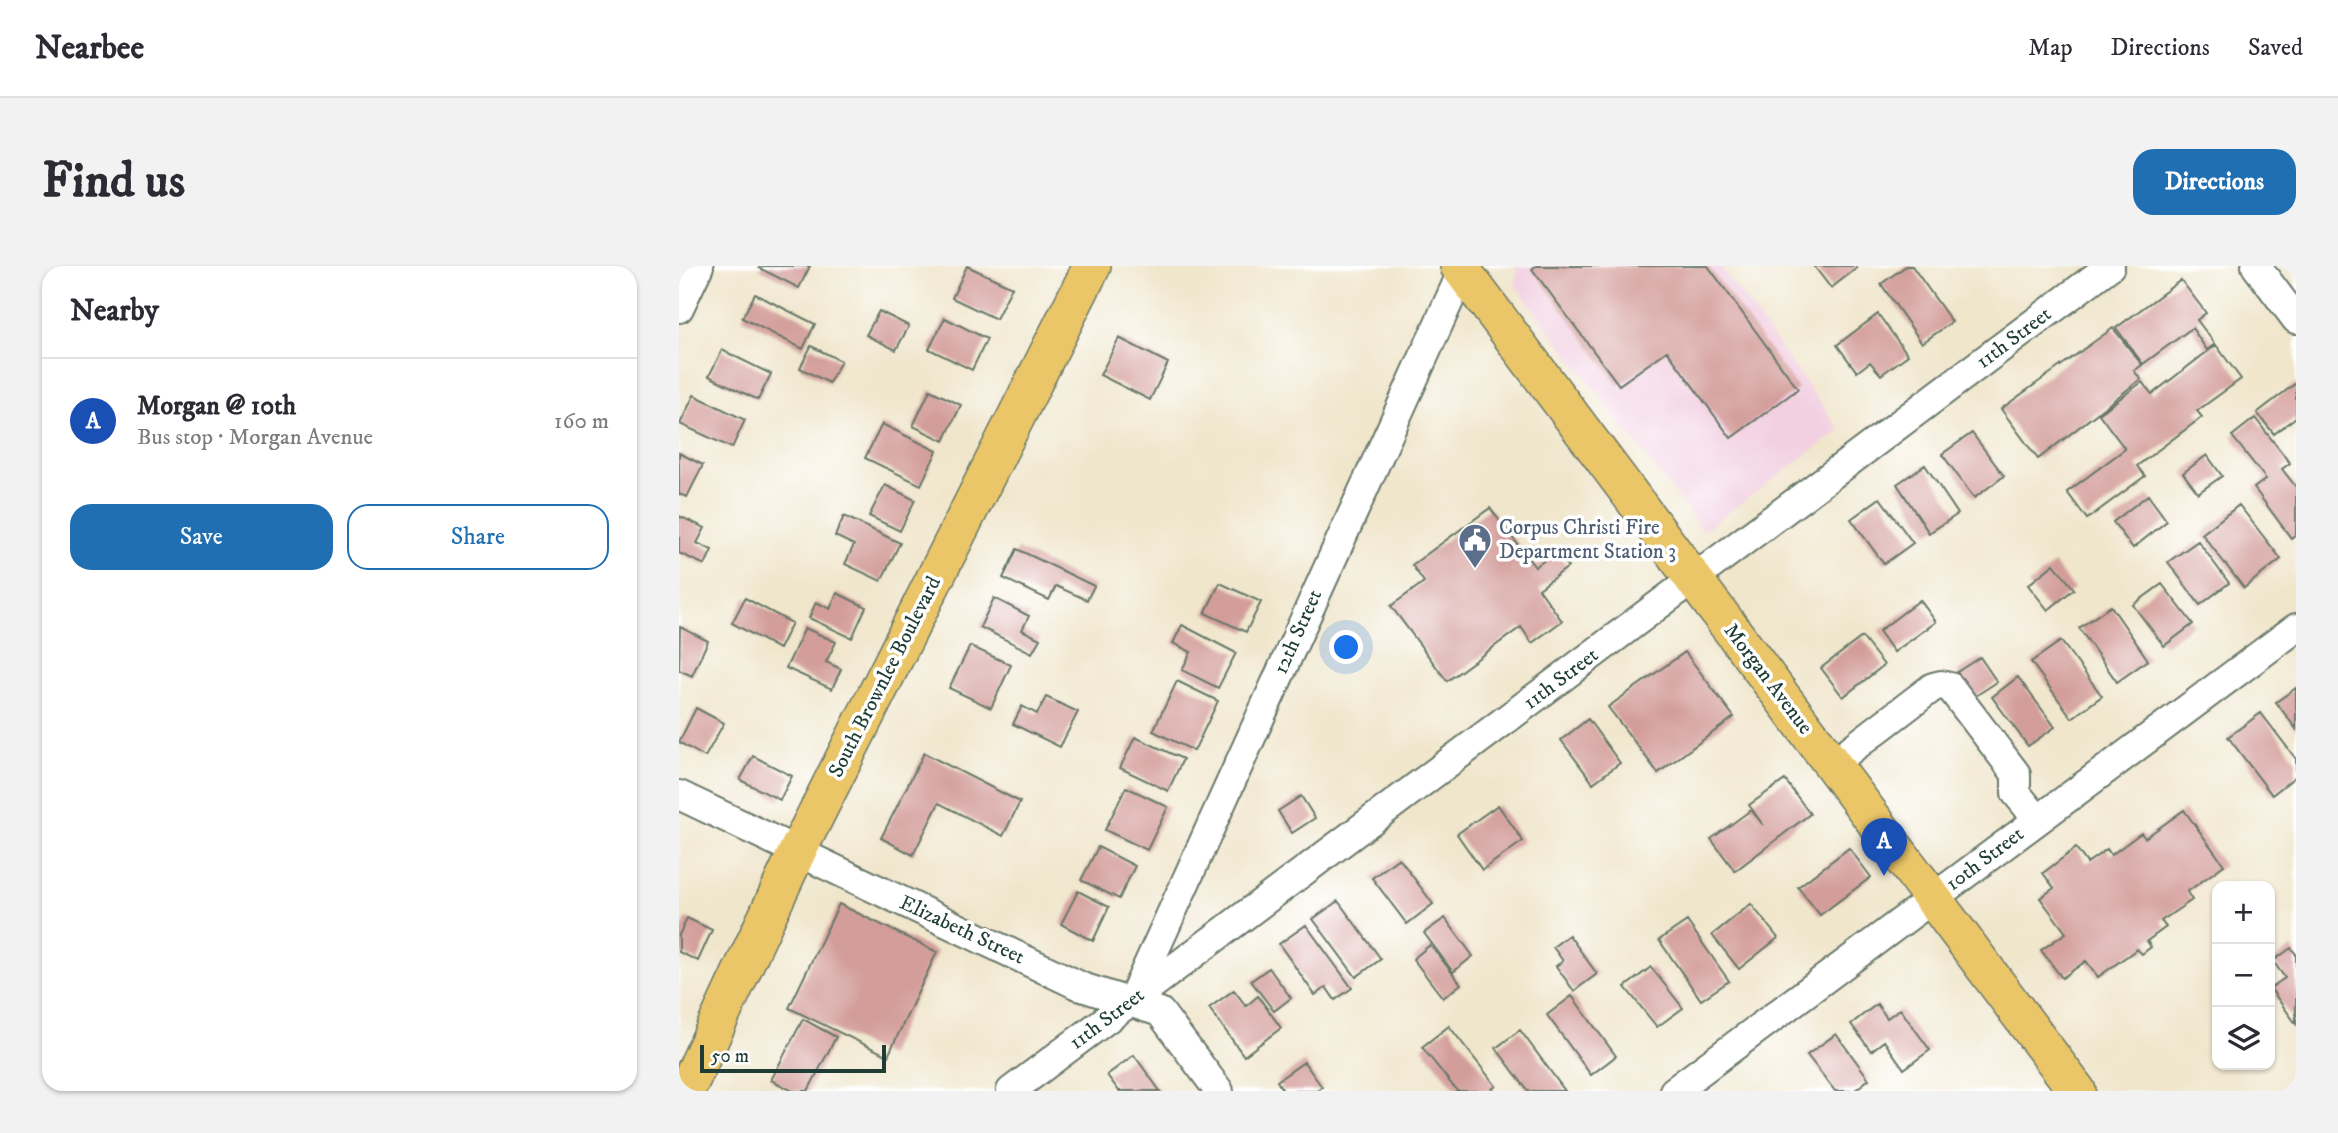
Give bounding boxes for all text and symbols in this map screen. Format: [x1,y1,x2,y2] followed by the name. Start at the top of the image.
[35,28,144,69] text: Nearbee
[2028,33,2073,63] text: Map
[2111,33,2210,63] text: Directions
[2248,33,2303,63] text: Saved
[2133,149,2296,215] button: Directions
[42,151,185,213] text: Find us
[70,293,159,330] text: Nearby
[1971,301,2057,375] street label: 11th Street
[137,390,296,423] text: Morgan @ 10th
[86,407,100,436] text: A
[554,407,609,436] text: 160 m
[137,423,373,452] text: Bus stop · Morgan Avenue
[70,504,333,570] button: Save
[347,504,609,570] button: Share
[1499,515,1676,565] place label: Corpus Christi Fire Department Station 3
[1456,521,1494,570] public building icon: Corpus Christi Fire Department Station 3
[823,572,947,782] street label: South Brownlee Boulevard
[1268,585,1328,678] street label: 12th Street
[1718,618,1818,740] street label: Morgan Avenue
[1329,630,1363,664] your location
[1518,642,1604,716] street label: 11th Street
[1861,818,1907,876] pin: A
[1941,821,2029,897] street label: 10th Street
[2212,881,2275,1070] map controls
[2212,881,2275,944] button: +
[895,890,1029,970] street label: Elizabeth Street
[2212,944,2275,1007] button: −
[1064,982,1150,1056] street label: 11th Street
[2212,1007,2275,1070] button: layers
[700,1042,885,1074] scale bar
[711,1045,749,1068] text: 50 m

